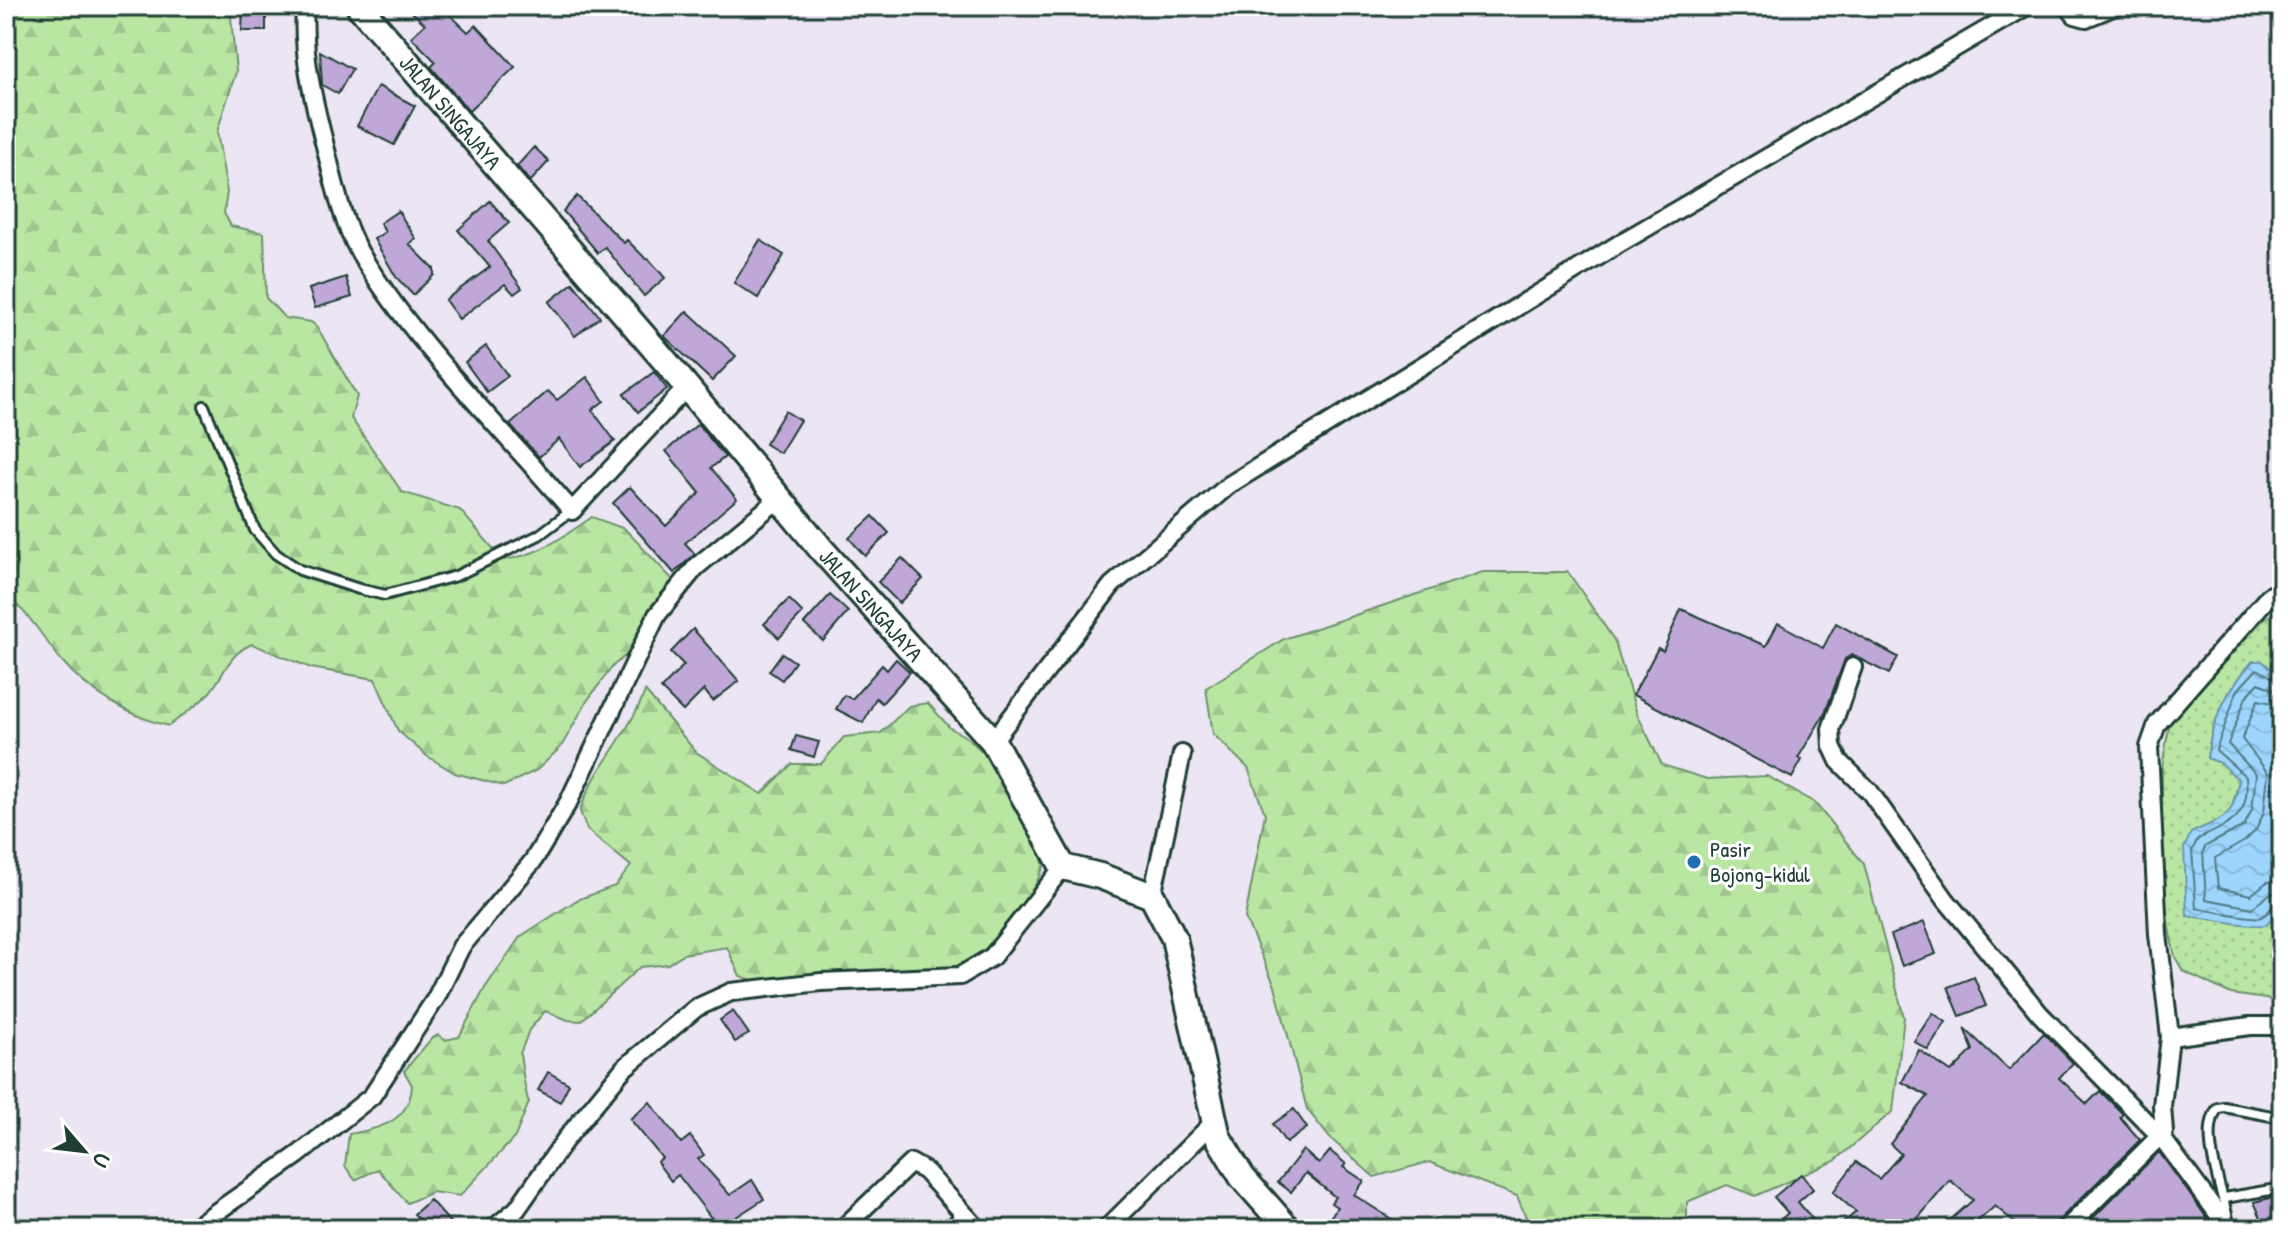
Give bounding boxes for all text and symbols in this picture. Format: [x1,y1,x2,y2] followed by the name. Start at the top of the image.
[393,48,508,176] street label: JALAN SINGAJAYA
[812,542,930,668] street label: JALAN SINGAJAYA
[1710,834,1810,889] place label: Pasir Bojong-kidul
[1685,853,1703,871] marker: Pasir Bojong-kidul
[44,1111,124,1191] north arrow
[86,1148,118,1173] text: U

